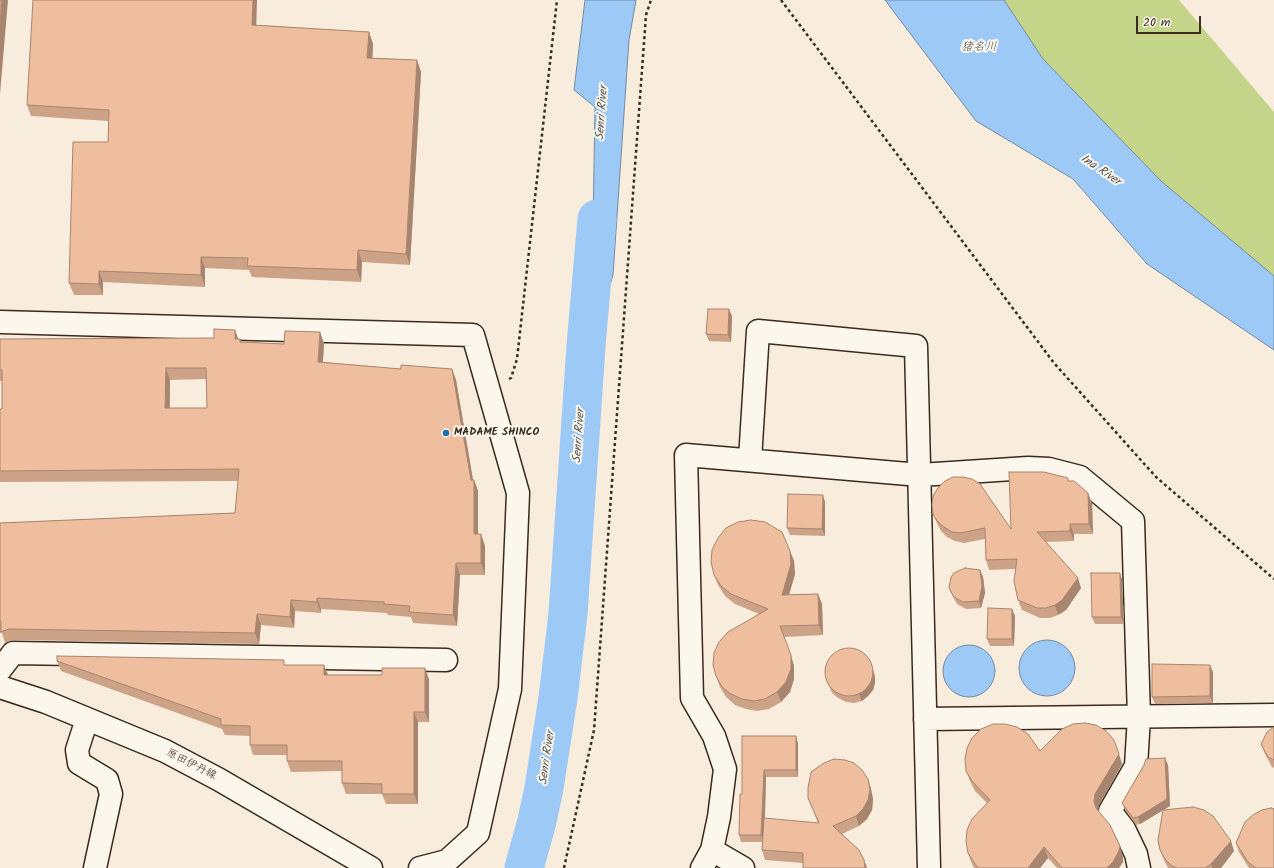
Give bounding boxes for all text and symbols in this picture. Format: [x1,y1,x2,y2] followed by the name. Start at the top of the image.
[1138,8,1203,34] scale bar
[1143,13,1170,32] text: 20 m
[961,41,997,55] water label: 猪名川
[594,86,612,140] water label: Senri River
[1077,152,1123,190] water label: Ina River
[571,409,589,463] water label: Senri River
[454,426,539,440] place label: MADAME SHINCO
[441,428,451,438] marker: MADAME SHINCO
[537,730,559,786] water label: Senri River
[164,747,218,783] street label: 原田伊丹線

